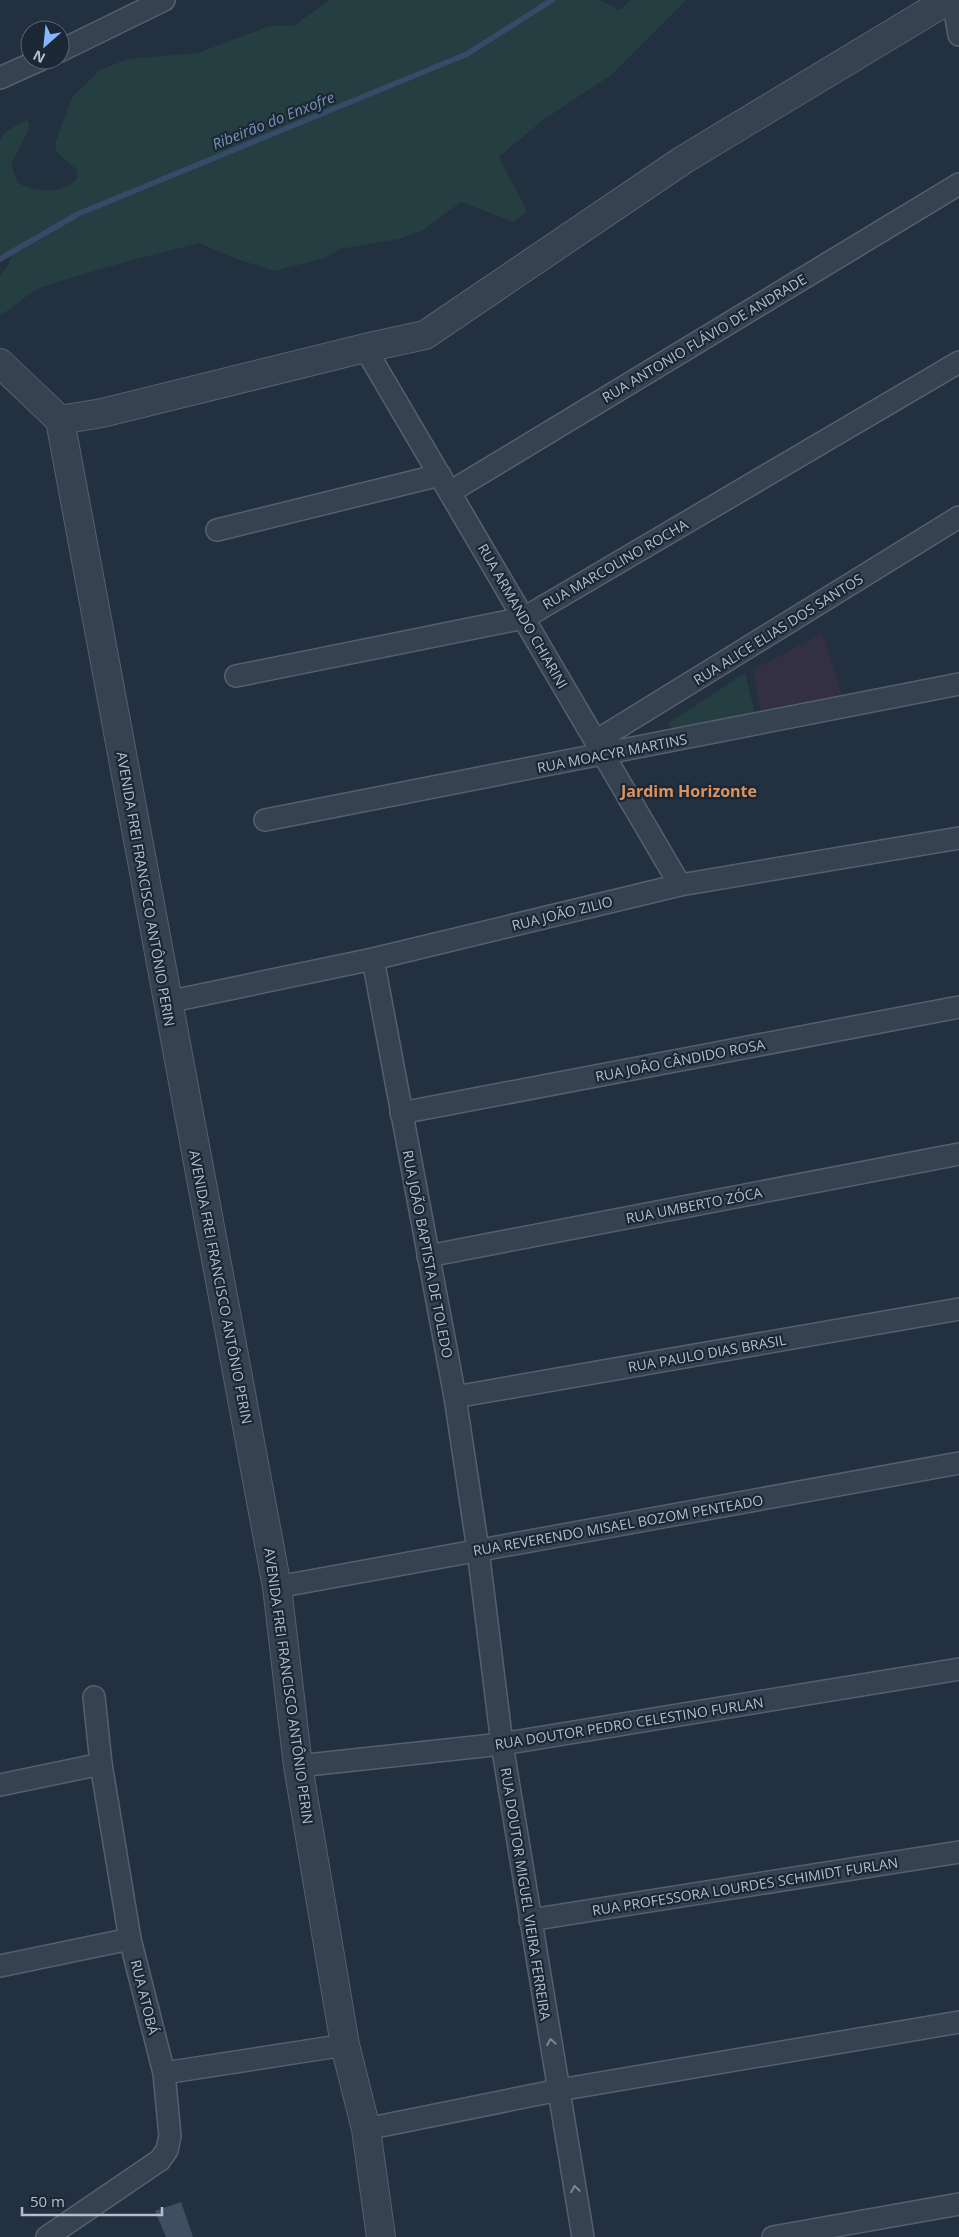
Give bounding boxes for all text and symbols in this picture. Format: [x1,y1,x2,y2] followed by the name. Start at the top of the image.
[20,20,70,70] north arrow
[29,46,48,68] text: N
[209,86,338,154] water label: Ribeirão do Enxofre
[598,269,810,407] street label: RUA ANTONIO FLÁVIO DE ANDRADE
[539,514,691,613] street label: RUA MARCOLINO ROCHA
[474,540,572,692] street label: RUA ARMANDO CHIARINI
[690,569,866,689] street label: RUA ALICE ELIAS DOS SANTOS
[535,729,689,777] street label: RUA MOACYR MARTINS
[112,750,180,1028] street label: AVENIDA FREI FRANCISCO ANTÔNIO PERIN
[619,780,757,802] district label: Jardim Horizonte
[510,891,615,935] street label: RUA JOÃO ZILIO
[594,1034,767,1086] street label: RUA JOÃO CÂNDIDO ROSA
[185,1148,257,1426] street label: AVENIDA FREI FRANCISCO ANTÔNIO PERIN
[398,1148,458,1360] street label: RUA JOÃO BAPTISTA DE TOLEDO
[624,1182,764,1228] street label: RUA UMBERTO ZÓCA
[626,1330,788,1376] street label: RUA PAULO DIAS BRASIL
[471,1490,765,1560] street label: RUA REVERENDO MISAEL BOZOM PENTEADO
[260,1547,318,1825] street label: AVENIDA FREI FRANCISCO ANTÔNIO PERIN
[493,1692,765,1754] street label: RUA DOUTOR PEDRO CELESTINO FURLAN
[497,1766,555,2022] street label: RUA DOUTOR MIGUEL VIEIRA FERREIRA
[591,1852,899,1920] street label: RUA PROFESSORA LOURDES SCHIMIDT FURLAN
[127,1957,164,2037] street label: RUA ATOBÁ
[546,2038,556,2046] one-way arrow
[22,2184,162,2216] scale bar
[570,2185,581,2193] one-way arrow
[30,2191,65,2211] text: 50 m

